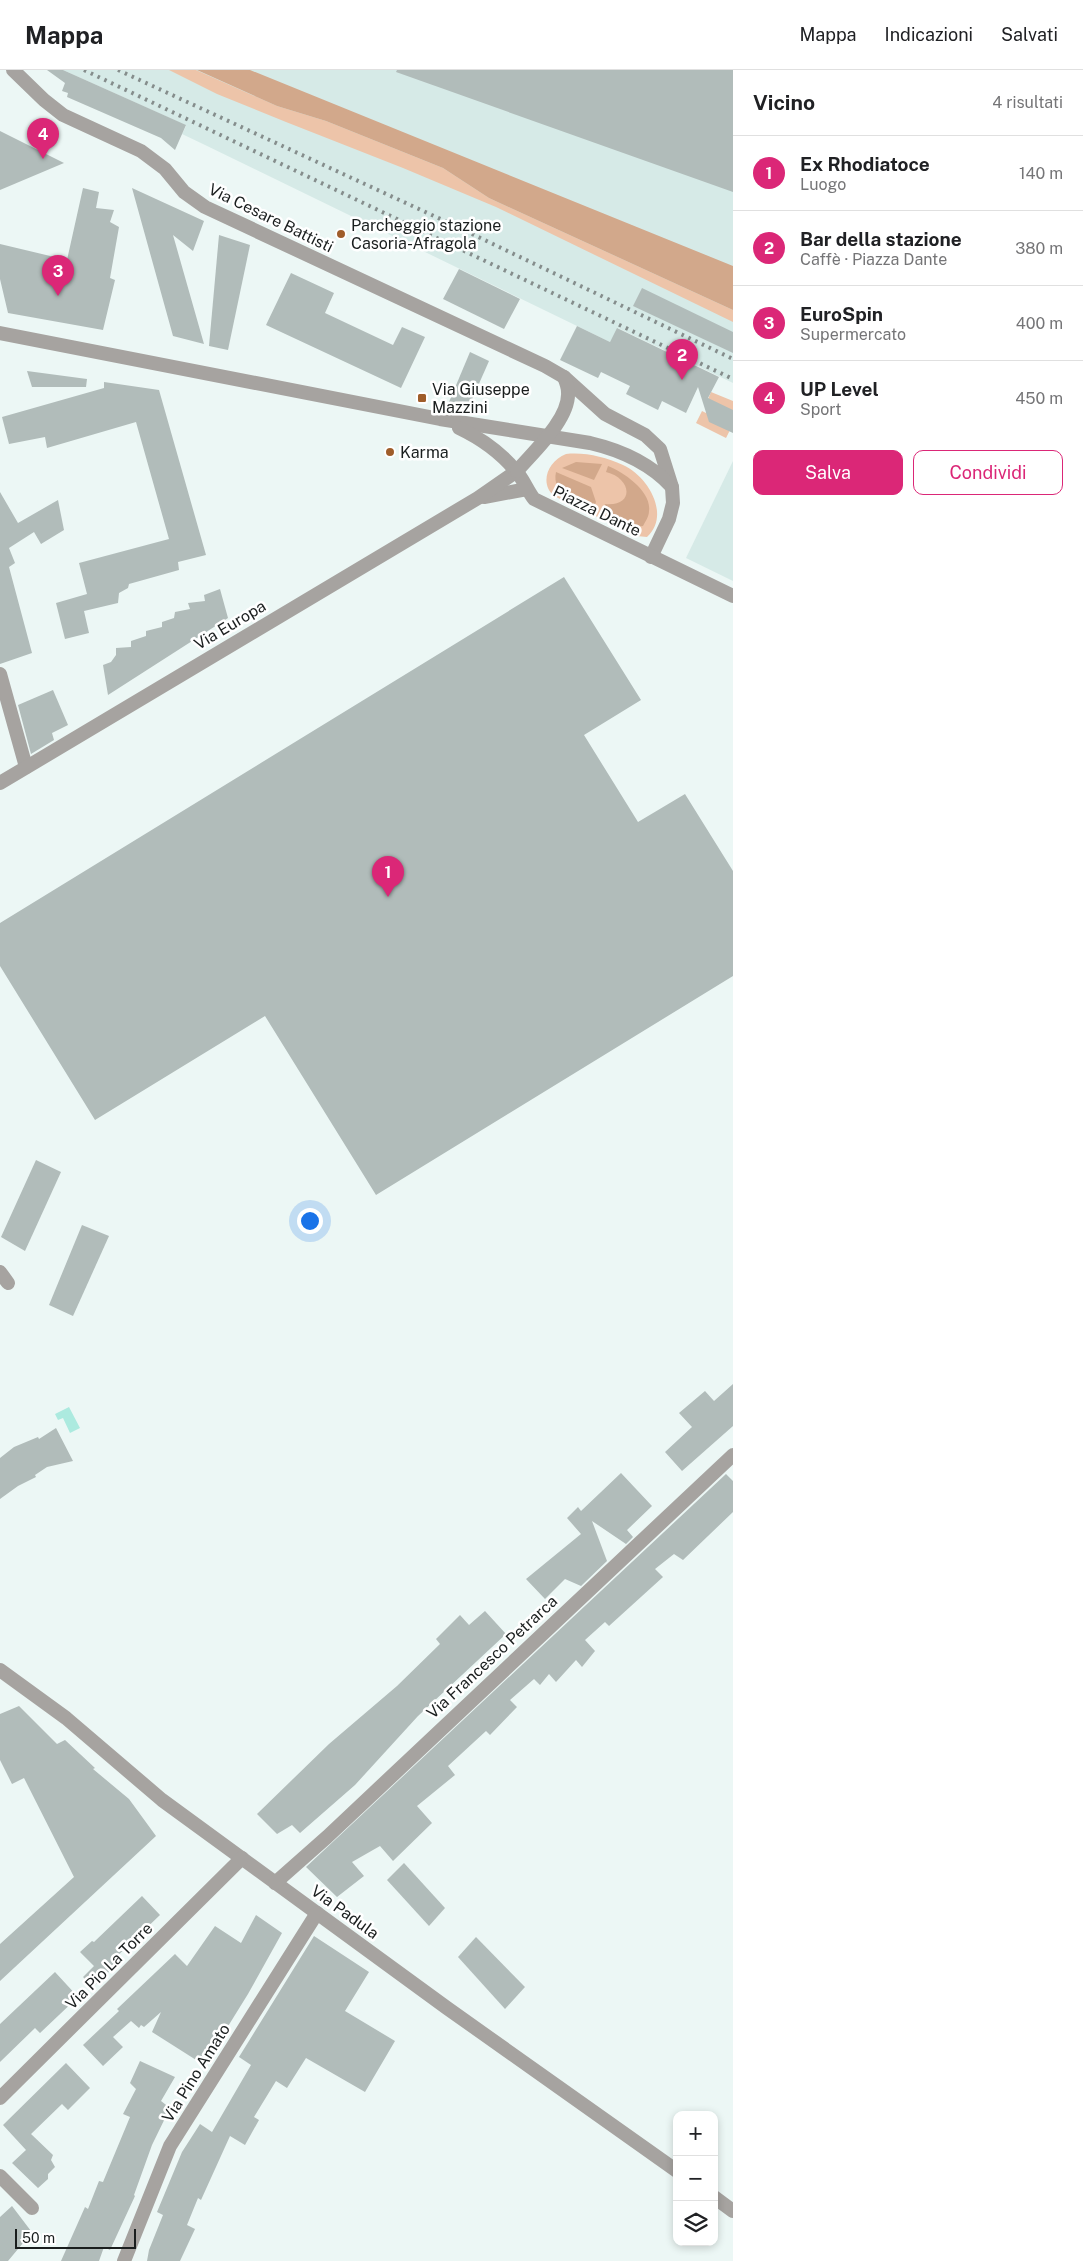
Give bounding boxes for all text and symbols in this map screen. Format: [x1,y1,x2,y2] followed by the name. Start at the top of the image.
[25,21,103,49] text: Mappa
[799,24,857,45] text: Mappa
[885,24,973,45] text: Indicazioni
[1001,24,1058,45] text: Salvati
[753,90,815,115] text: Vicino
[992,93,1063,112] text: 4 risultati
[27,118,59,159] pin: 4
[800,153,930,175] text: Ex Rhodiatoce
[766,164,772,183] text: 1
[1019,164,1063,183] text: 140 m
[800,175,846,194] text: Luogo
[206,180,336,256] street label: Via Cesare Battisti
[351,216,501,253] place label: Parcheggio stazione Casoria-Afragola
[335,228,347,240] marker: Parcheggio stazione Casoria-Afragola
[800,228,962,250] text: Bar della stazione
[764,239,774,258] text: 2
[1015,239,1063,258] text: 380 m
[800,250,947,269] text: Caffè · Piazza Dante
[42,255,74,296] pin: 3
[800,303,883,325] text: EuroSpin
[764,314,774,333] text: 3
[1016,314,1063,333] text: 400 m
[800,325,906,344] text: Supermercato
[666,339,698,380] pin: 2
[800,378,879,400] text: UP Level
[432,380,530,417] place label: Via Giuseppe Mazzini
[764,389,774,408] text: 4
[1015,389,1063,408] text: 450 m
[416,392,428,404] marker: Via Giuseppe Mazzini
[800,400,842,419] text: Sport
[400,443,449,462] place label: Karma
[384,446,396,458] marker: Karma
[753,450,903,495] button: Salva
[913,450,1063,495] button: Condividi
[550,482,644,540] street label: Piazza Dante
[191,596,269,654] street label: Via Europa
[372,856,404,897] pin: 1
[297,1208,323,1234] your location
[423,1592,561,1722] street label: Via Francesco Petrarca
[308,1881,382,1943] street label: Via Padula
[62,1919,156,2013] street label: Via Pio La Torre
[158,2020,234,2126] street label: Via Pino Amato
[673,2111,718,2246] map controls
[673,2111,718,2156] button: +
[673,2156,718,2201] button: −
[673,2201,718,2246] button: layers
[15,2226,136,2249] scale bar
[22,2230,55,2246] text: 50 m

